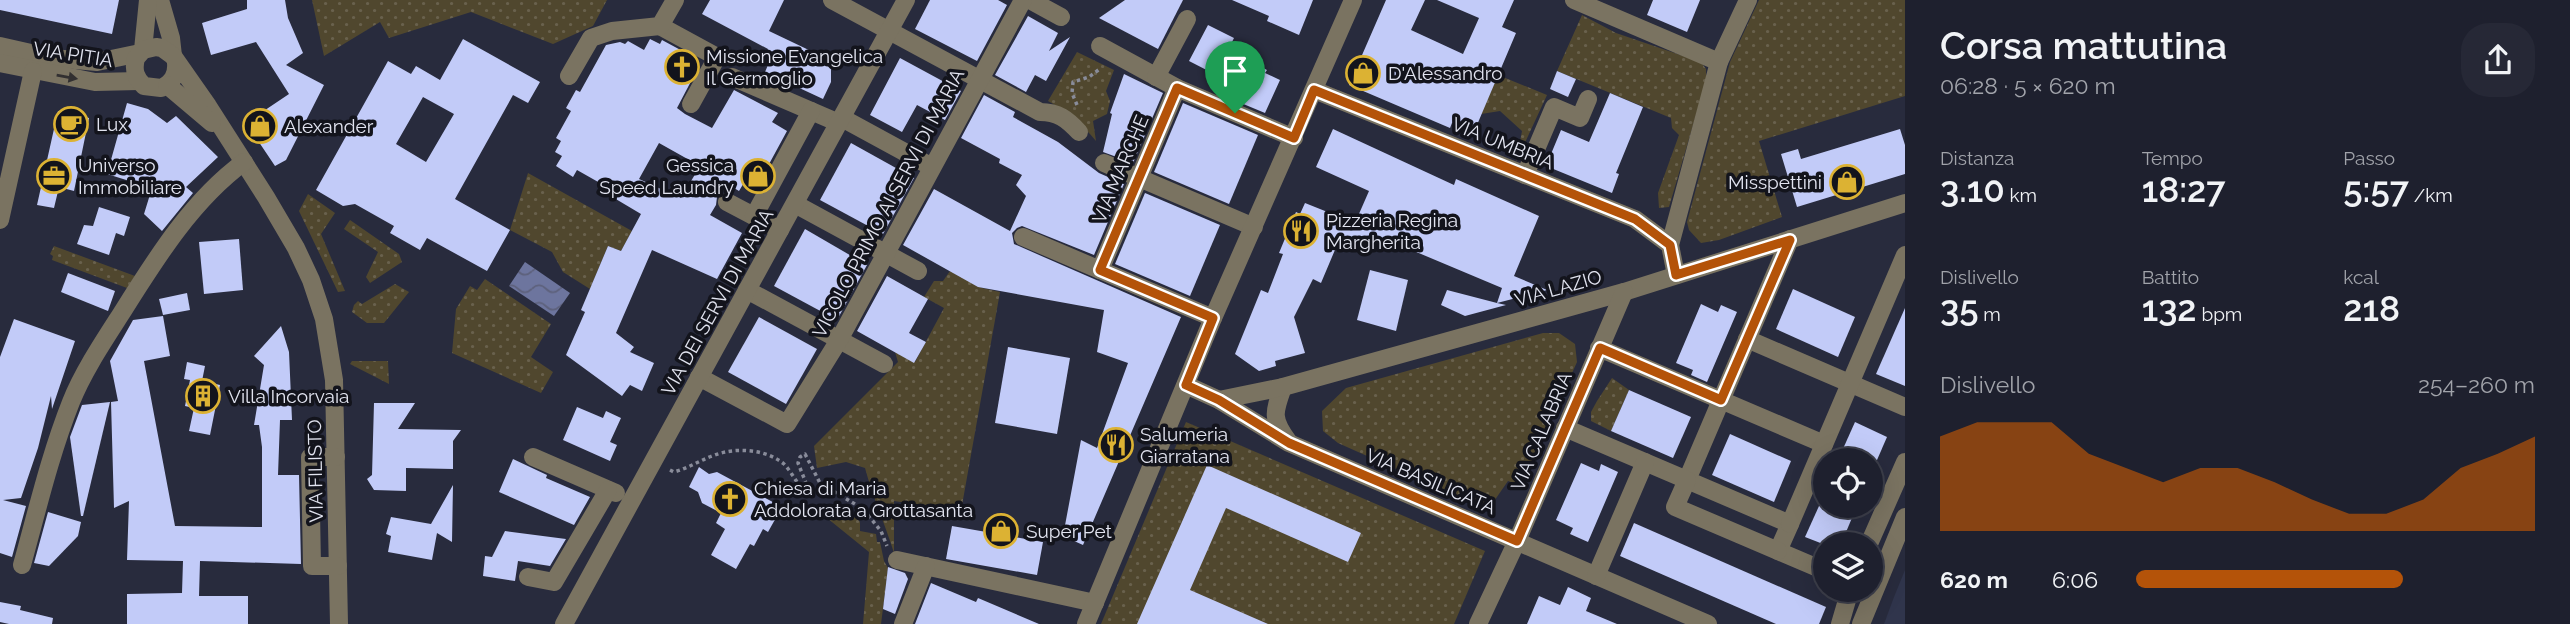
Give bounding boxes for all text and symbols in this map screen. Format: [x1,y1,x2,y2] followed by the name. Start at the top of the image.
[1940,23,2227,68] text: Corsa mattutina
[2461,23,2535,97] button: share
[32,37,115,71] street label: VIA PITIA
[1205,41,1265,113] pin
[706,45,883,89] place label: Missione Evangelica Il Germoglio
[663,48,701,86] church icon: Missione Evangelica Il Germoglio
[1216,52,1254,90] icon: arrive
[1344,54,1382,92] shop icon: D'Alessandro
[1388,62,1503,84] place label: D'Alessandro
[808,65,968,341] street label: VICOLO PRIMO AI SERVI DI MARIA
[56,72,78,83] one-way arrow
[1940,72,2116,99] text: 06:28 · 5 × 620 m
[52,105,90,143] cafe icon: Lux
[241,107,279,145] shop icon: Alexander
[1087,112,1153,226] street label: VIA MARCHE
[96,113,128,135] place label: Lux
[1449,113,1557,174] street label: VIA UMBRIA
[284,115,374,137] place label: Alexander
[1940,147,2014,169] text: Distanza
[2142,147,2203,169] text: Tempo
[2343,147,2395,169] text: Passo
[78,154,182,198] place label: Universo Immobiliare
[599,154,734,198] place label: Gessica Speed Laundry
[35,157,73,195] office icon: Universo Immobiliare
[739,157,777,195] shop icon: Gessica Speed Laundry
[1828,163,1866,201] shop icon: Misspettini
[1940,169,2005,210] text: 3.10
[2142,169,2225,210] text: 18:27
[2343,169,2409,210] text: 5:57
[1728,171,1822,193] place label: Misspettini
[2005,184,2037,206] text: km
[2409,184,2453,206] text: /km
[657,205,778,399] street label: VIA DEI SERVI DI MARIA
[1326,209,1458,253] place label: Pizzeria Regina Margherita
[1282,212,1320,250] restaurant icon: Pizzeria Regina Margherita
[1512,265,1604,311] street label: VIA LAZIO
[1940,266,2019,288] text: Dislivello
[2142,266,2199,288] text: Battito
[2343,266,2379,288] text: kcal
[1940,288,1979,329] text: 35
[2142,288,2197,329] text: 132
[2343,288,2400,329] text: 218
[1979,303,2001,325] text: m
[2197,303,2242,325] text: bpm
[1506,368,1576,494] street label: VIA CALABRIA
[1940,371,2035,398] text: Dislivello
[2418,371,2535,398] text: 254–260 m
[184,377,222,415] building icon: Villa Incorvaia
[228,385,349,407] place label: Villa Incorvaia
[303,419,327,523] street label: VIA FILISTO
[1140,423,1230,467] place label: Salumeria Giarratana
[1097,426,1135,464] restaurant icon: Salumeria Giarratana
[1363,444,1500,518] street label: VIA BASILICATA
[1813,448,1883,602] map controls
[1813,448,1883,518] button: locate
[754,477,973,521] place label: Chiesa di Maria Addolorata a Grottasanta
[711,480,749,518] church icon: Chiesa di Maria Addolorata a Grottasanta
[982,512,1020,550] shop icon: Super Pet
[1026,520,1112,542] place label: Super Pet
[1813,532,1883,602] button: layers
[1940,566,2008,593] text: 620 m
[2052,566,2098,593] text: 6:06

